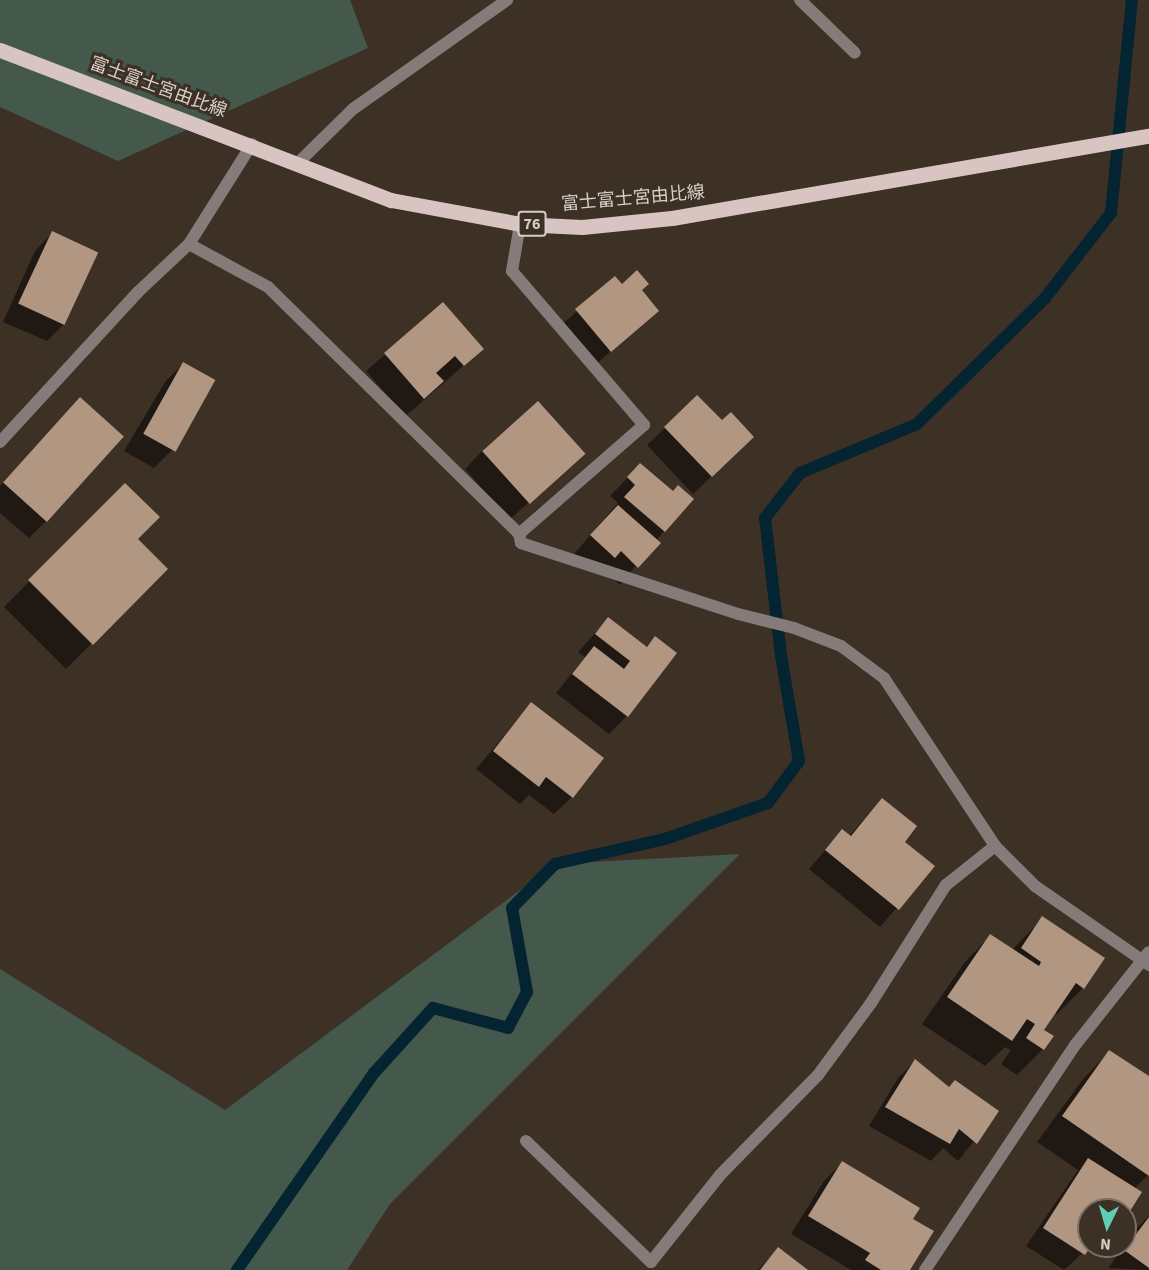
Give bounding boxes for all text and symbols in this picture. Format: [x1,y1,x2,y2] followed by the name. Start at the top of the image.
[87,53,229,123] street label: 富士富士宮由比線
[560,182,706,216] street label: 富士富士宮由比線
[517,211,547,237] road number: 76
[1077,1198,1137,1258] north arrow
[1099,1233,1112,1255] text: N

